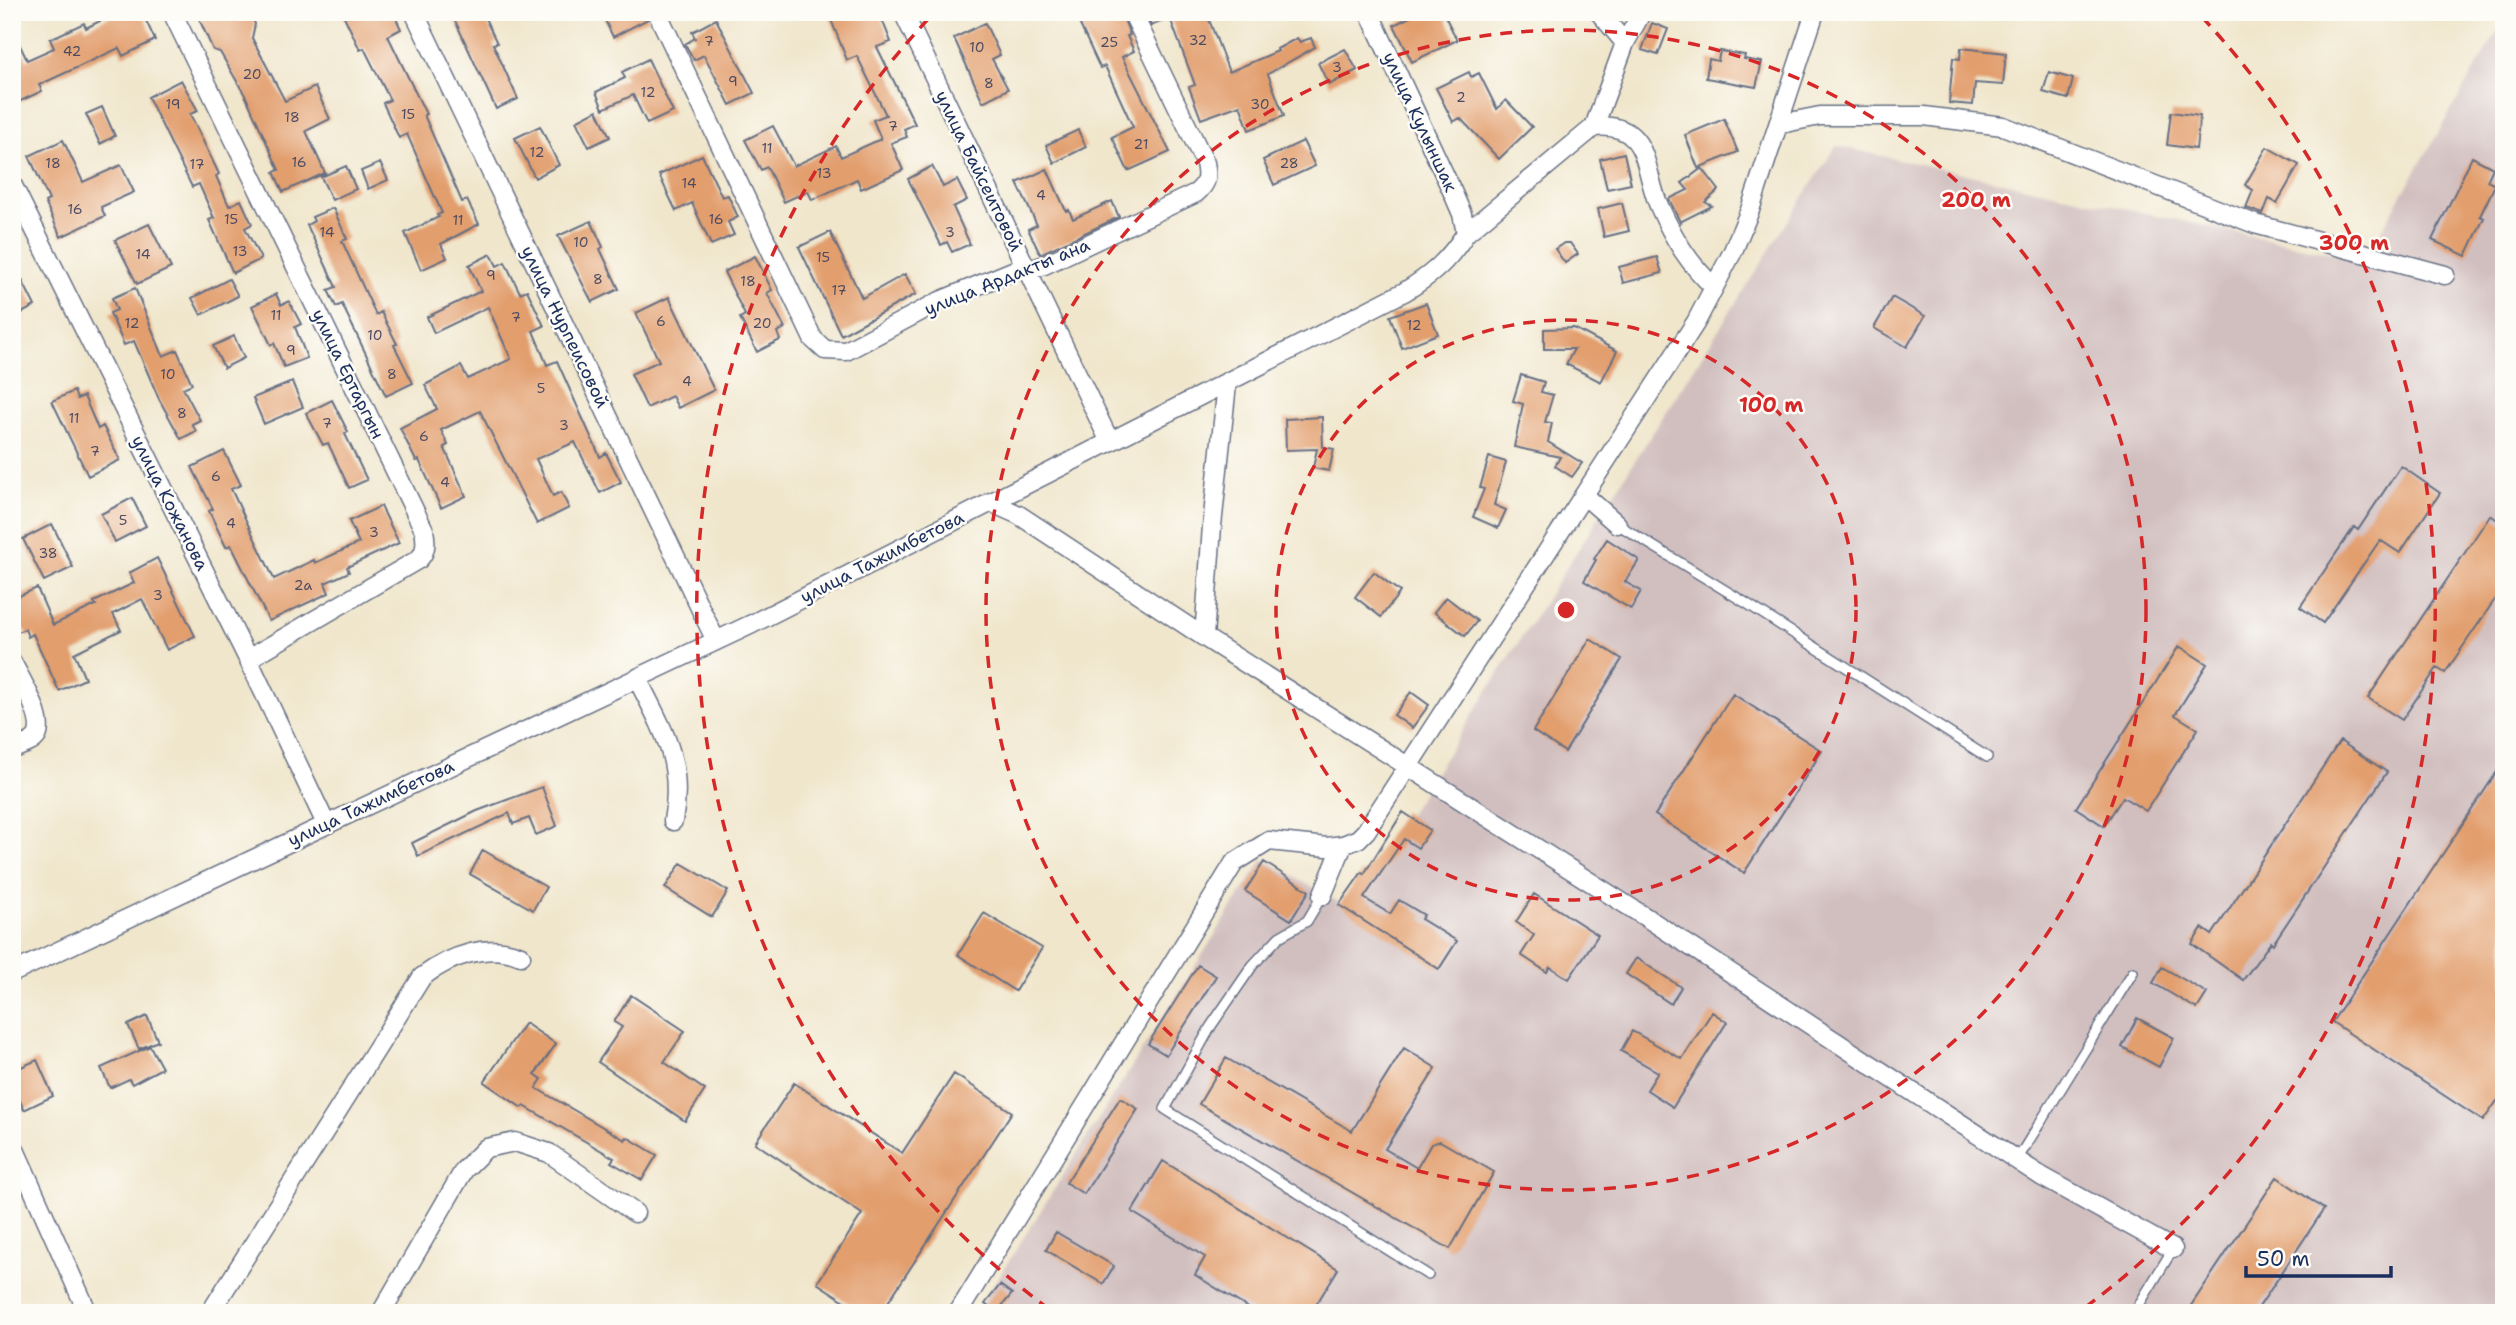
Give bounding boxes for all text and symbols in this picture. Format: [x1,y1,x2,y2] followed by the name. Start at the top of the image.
[1189,31,1207,49] house number: 32
[704,32,714,50] house number: 7
[1100,33,1118,51] house number: 25
[969,38,985,56] house number: 10
[63,42,81,60] house number: 42
[1377,48,1463,196] street label: улица Кулыншак
[1332,58,1342,76] house number: 3
[242,65,262,83] house number: 20
[728,72,738,90] house number: 9
[984,74,994,92] house number: 8
[641,83,655,101] house number: 12
[930,87,1029,256] street label: улица Байсеитовой
[1456,88,1466,106] house number: 2
[165,95,181,113] house number: 19
[1250,95,1270,113] house number: 30
[401,105,415,123] house number: 15
[284,108,300,126] house number: 18
[888,117,898,135] house number: 7
[1134,135,1148,153] house number: 21
[761,139,773,157] house number: 11
[530,143,544,161] house number: 12
[291,153,307,171] house number: 16
[45,154,61,172] house number: 18
[1279,154,1299,172] house number: 28
[190,155,204,173] house number: 17
[817,164,831,182] house number: 13
[681,174,697,192] house number: 14
[1036,186,1046,204] house number: 4
[1941,186,2011,214] text: 200 m
[67,200,83,218] house number: 16
[224,210,238,228] house number: 15
[708,210,724,228] house number: 16
[452,211,464,229] house number: 11
[319,223,335,241] house number: 14
[945,223,955,241] house number: 3
[2319,229,2389,257] text: 300 m
[573,233,589,251] house number: 10
[921,233,1093,321] street label: улица Ардакты ана
[233,242,247,260] house number: 13
[515,242,615,412] street label: улица Нурпеисовой
[135,245,151,263] house number: 14
[816,248,830,266] house number: 15
[486,266,496,284] house number: 9
[593,270,603,288] house number: 8
[740,272,756,290] house number: 18
[832,281,846,299] house number: 17
[306,305,390,443] street label: улица Ертаргын
[270,306,282,324] house number: 11
[511,308,521,326] house number: 7
[656,312,666,330] house number: 6
[125,314,139,332] house number: 12
[752,314,772,332] house number: 20
[1407,316,1421,334] house number: 12
[367,326,383,344] house number: 10
[286,341,296,359] house number: 9
[160,365,176,383] house number: 10
[387,365,397,383] house number: 8
[682,372,692,390] house number: 4
[537,379,545,397] house number: 5
[1739,391,1803,419] text: 100 m
[177,404,187,422] house number: 8
[68,409,80,427] house number: 11
[322,414,332,432] house number: 7
[559,416,569,434] house number: 3
[419,427,429,445] house number: 6
[126,431,214,575] street label: улица Кожанова
[90,442,100,460] house number: 7
[211,467,221,485] house number: 6
[440,473,450,491] house number: 4
[796,505,968,609] street label: улица Тажимбетова
[119,511,127,529] house number: 5
[226,514,236,532] house number: 4
[369,523,379,541] house number: 3
[38,544,58,562] house number: 38
[294,576,313,594] house number: 2а
[153,586,163,604] house number: 3
[1554,598,1578,622] centre of rings
[284,754,458,852] street label: улица Тажимбетова
[2246,1234,2392,1278] scale bar
[2257,1245,2310,1273] text: 50 m

